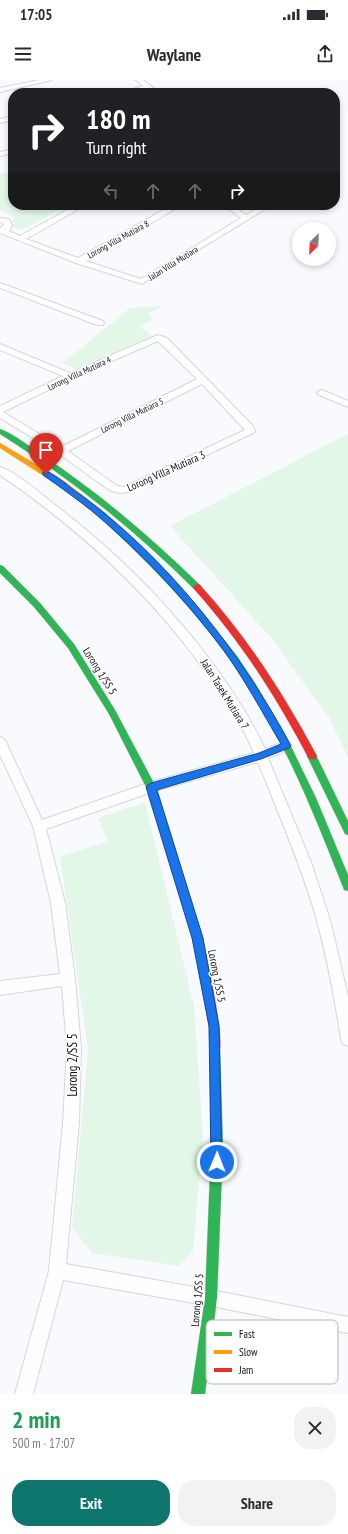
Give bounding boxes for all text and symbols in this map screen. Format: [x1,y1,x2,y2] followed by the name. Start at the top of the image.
[20,5,52,24] text: 17:05
[12,43,34,65] icon: menu
[147,43,201,66] text: Waylane
[314,43,336,65] icon: share
[86,100,150,137] text: 180 m
[20,104,72,156] icon: right
[86,136,146,159] text: Turn right
[100,180,122,202] icon: left
[142,180,164,202] icon: ahead
[184,180,206,202] icon: ahead
[226,180,248,202] icon: right
[85,218,151,260] street label: Lorong Villa Mutiara 8
[292,222,336,266] north arrow
[292,222,336,266] map controls
[145,243,200,283] street label: Jalan Villa Mutiara
[46,354,112,392] street label: Lorong Villa Mutiara 4
[99,395,165,435] street label: Lorong Villa Mutiara 5
[29,433,63,474] pin
[35,439,57,461] icon: arrive
[125,448,207,494] street label: Lorong Villa Mutiara 3
[80,645,120,697] street label: Lorong 1/SS 5
[197,655,252,732] street label: Jalan Tasek Mutiara 7
[205,948,229,1004] street label: Lorong 1/SS 5
[64,1033,81,1097] street label: Lorong 2/SS 5
[196,1141,238,1183] position arrow
[188,1273,206,1327] street label: Lorong 1/SS 5
[206,1320,338,1384] legend
[239,1327,255,1341] text: Fast
[239,1345,258,1359] text: Slow
[238,1363,253,1377] text: Jam
[12,1404,60,1435] text: 2 min
[294,1407,336,1449] button: close
[12,1435,75,1452] text: 500 m · 17:07
[12,1480,170,1526] button: Exit
[178,1480,336,1526] button: Share

